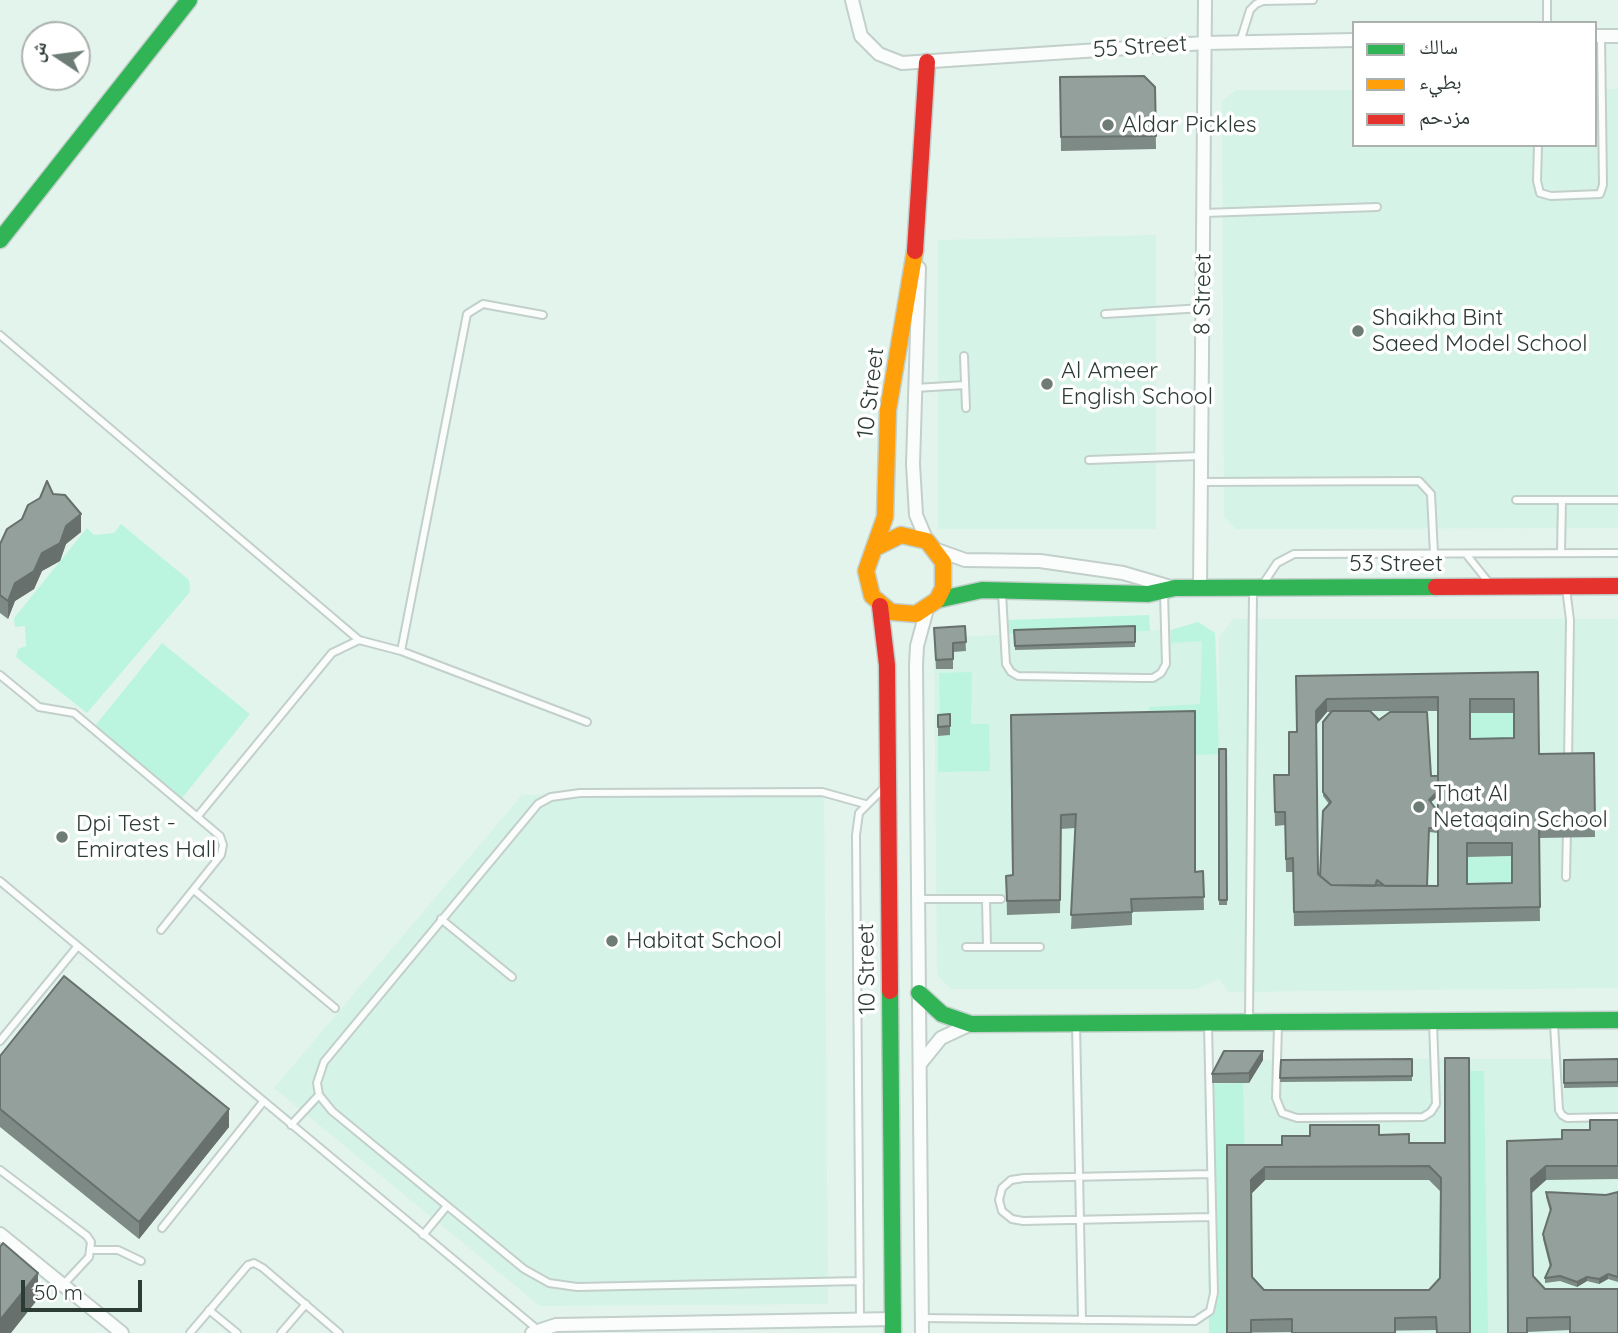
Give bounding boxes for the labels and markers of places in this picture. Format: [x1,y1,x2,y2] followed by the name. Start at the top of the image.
[1122,111,1257,139] place label: Aldar Pickles
[1100,117,1116,133] marker: Aldar Pickles
[1372,304,1587,358] place label: Shaikha Bint Saeed Model School
[1350,323,1366,339] marker: Shaikha Bint Saeed Model School
[1061,357,1213,411] place label: Al Ameer English School
[1039,376,1055,392] marker: Al Ameer English School
[1433,780,1608,834] place label: That Al Netaqain School
[1411,799,1427,815] marker: That Al Netaqain School
[76,810,216,864] place label: Dpi Test - Emirates Hall
[54,829,70,845] marker: Dpi Test - Emirates Hall
[626,927,782,955] place label: Habitat School
[604,933,620,949] marker: Habitat School

